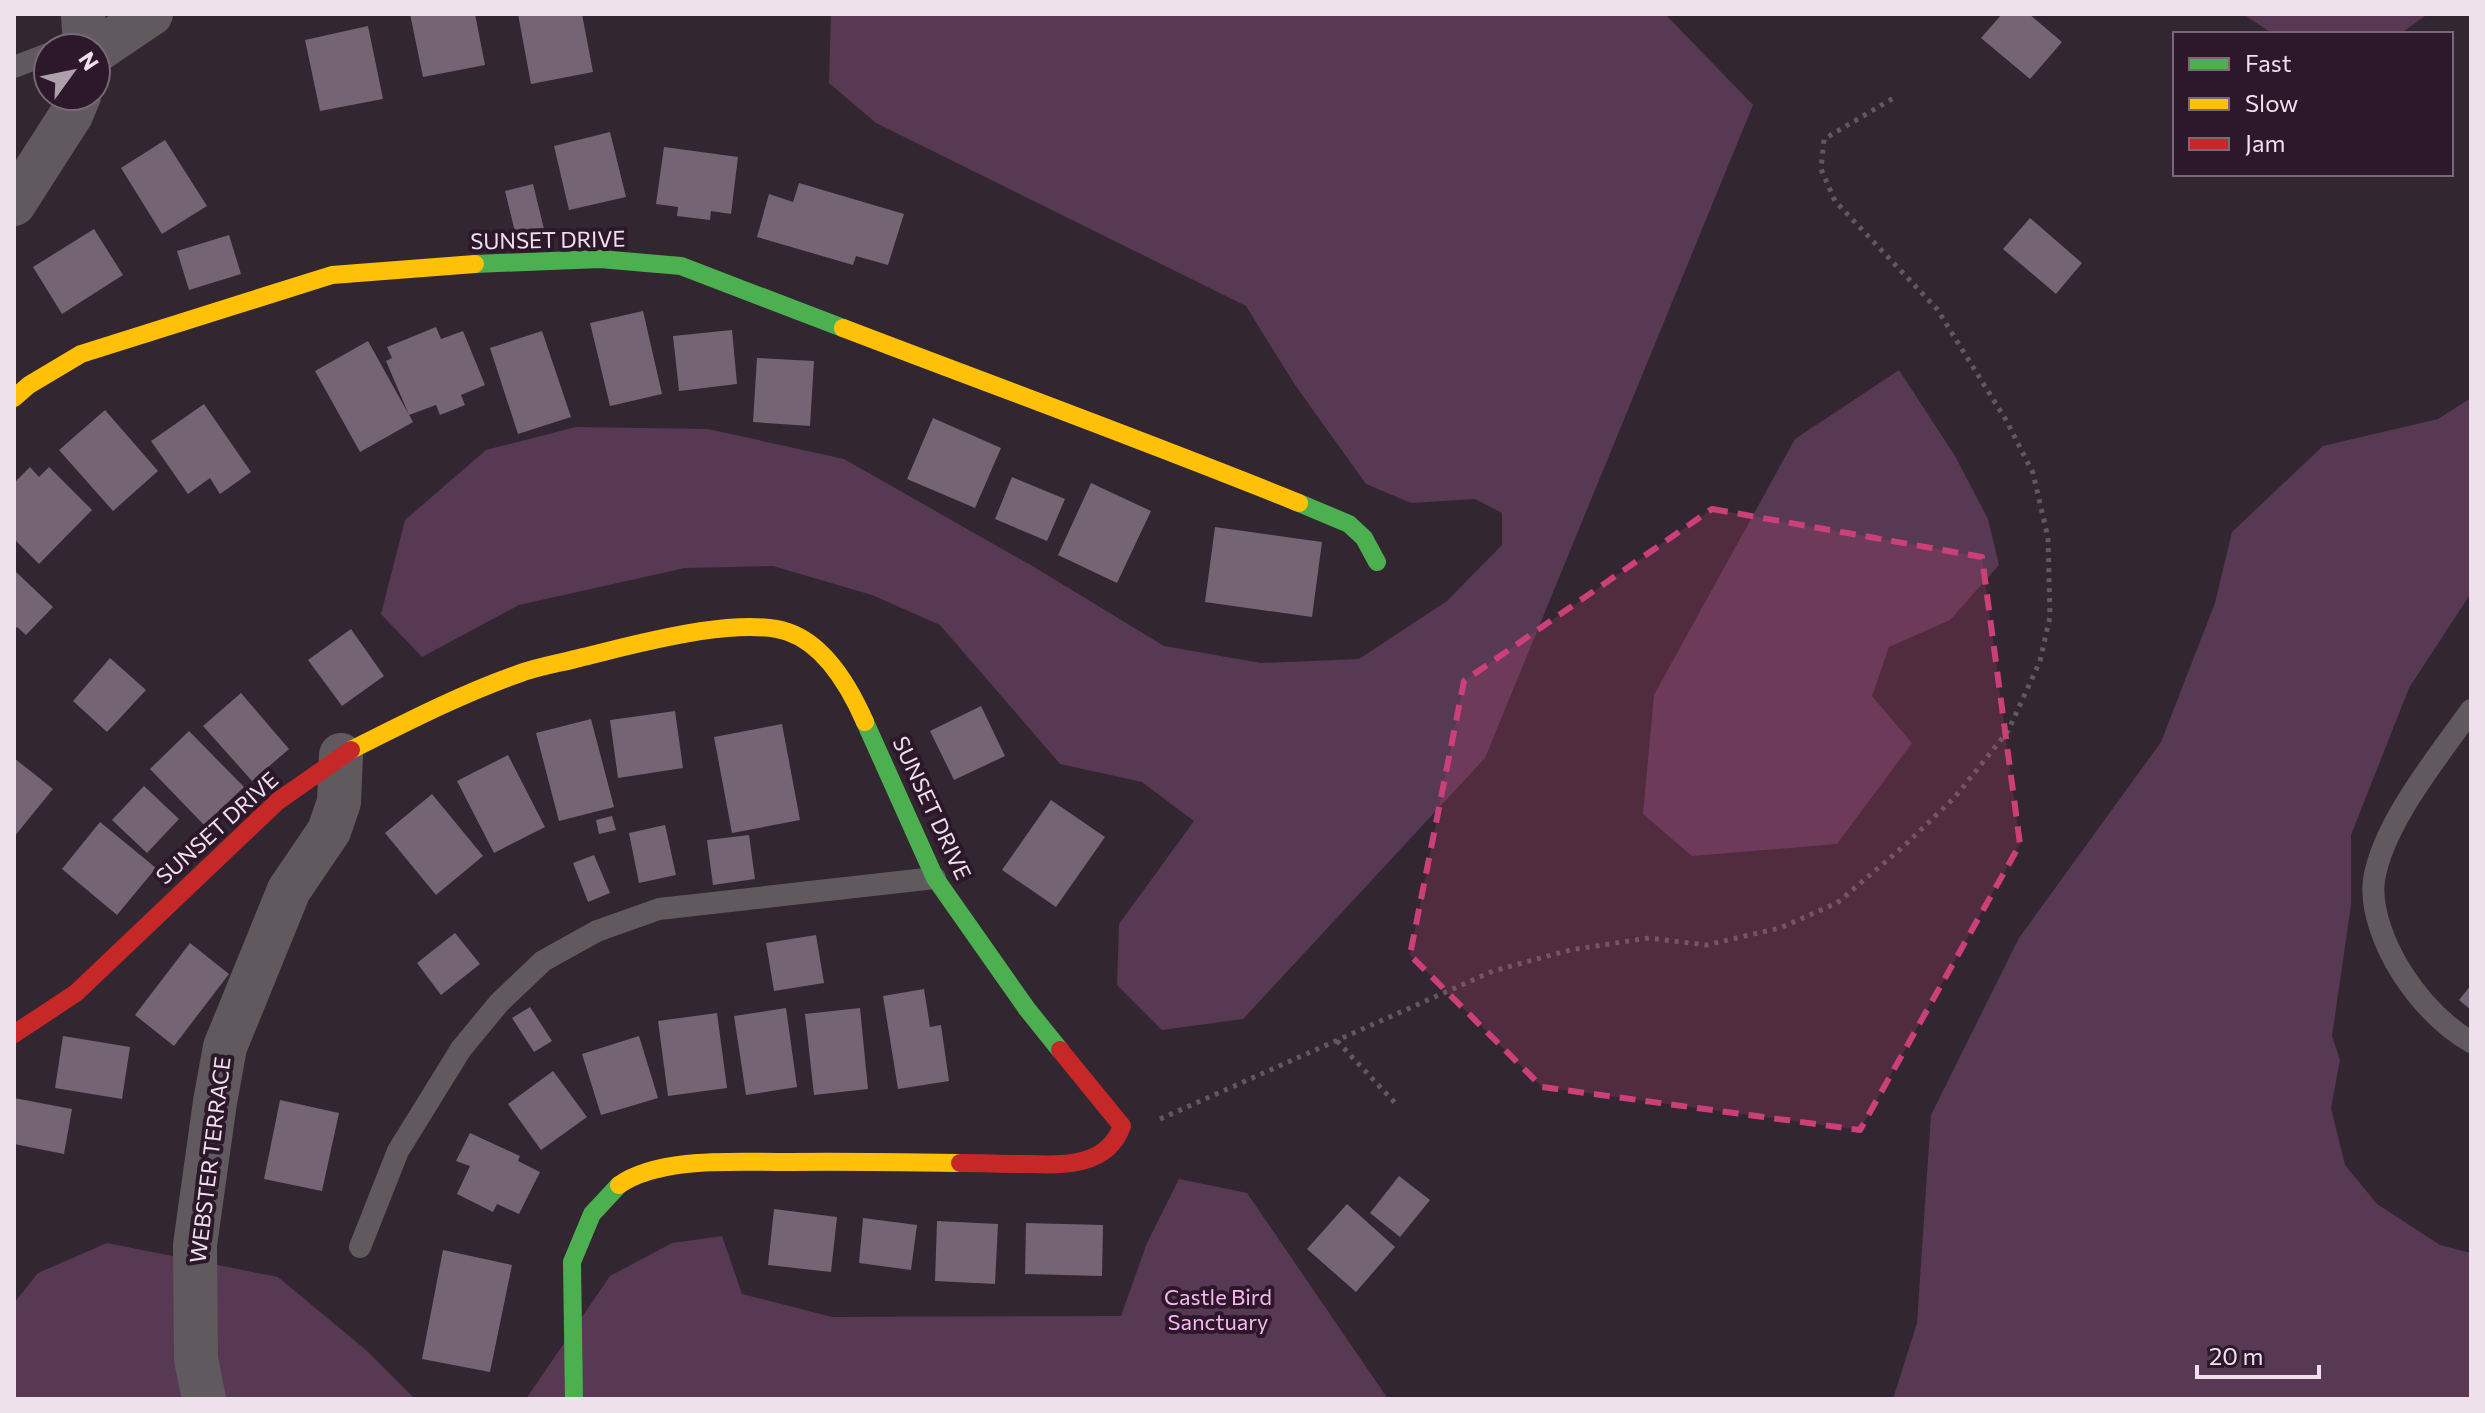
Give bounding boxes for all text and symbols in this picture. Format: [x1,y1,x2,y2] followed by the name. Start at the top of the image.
[32,32,112,112] north arrow
[2173,32,2453,176] legend
[73,47,105,75] text: N
[2245,48,2292,77] text: Fast
[2245,88,2298,117] text: Slow
[2245,128,2285,157] text: Jam
[470,225,626,254] street label: SUNSET DRIVE
[887,732,977,884] street label: SUNSET DRIVE
[150,766,283,890] street label: SUNSET DRIVE
[183,1055,236,1265] street label: WEBSTER TERRACE
[1164,1283,1272,1335] park label: Castle Bird Sanctuary
[2197,1329,2319,1379] scale bar
[2209,1341,2263,1370] text: 20 m

